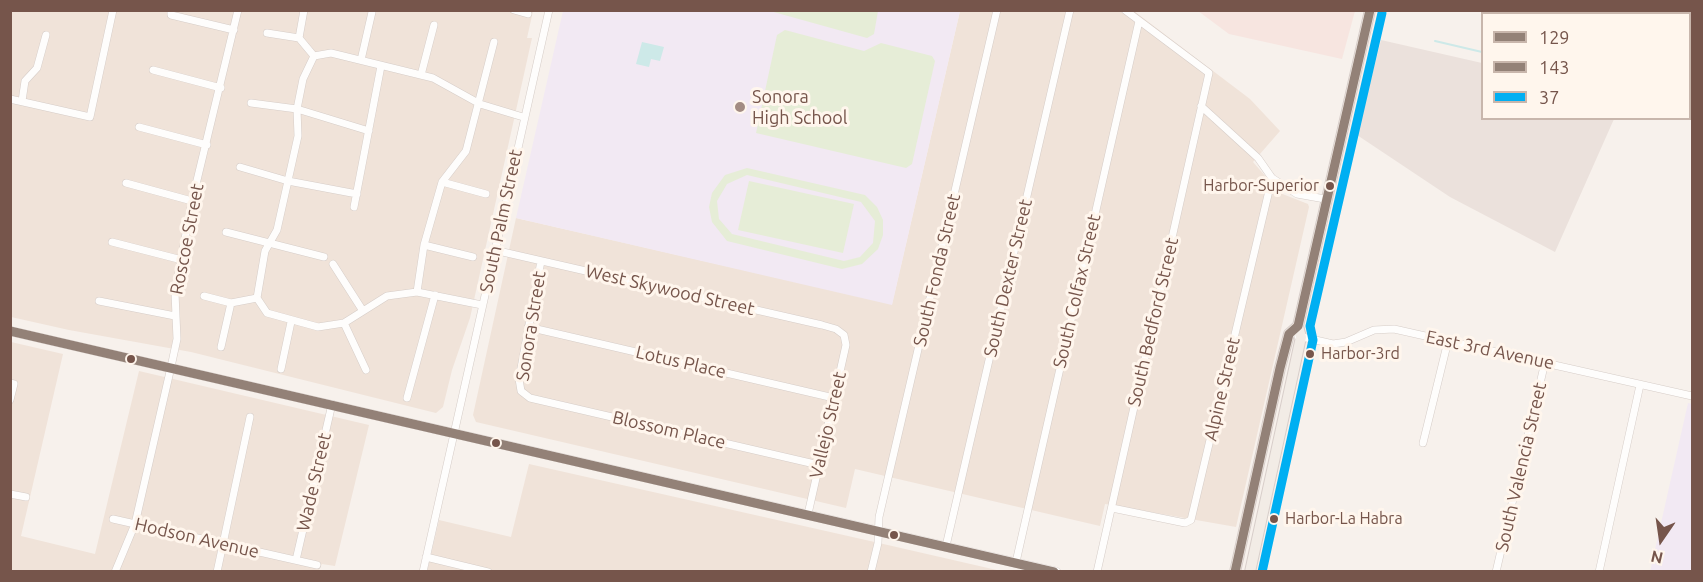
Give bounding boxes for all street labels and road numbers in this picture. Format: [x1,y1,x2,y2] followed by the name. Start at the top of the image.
[475,147,527,295] street label: South Palm Street
[166,182,208,296] street label: Roscoe Street
[909,192,965,348] street label: South Fonda Street
[979,197,1037,359] street label: South Dexter Street
[1049,212,1105,370] street label: South Colfax Street
[1123,235,1183,409] street label: South Bedford Street
[583,260,757,320] street label: West Skywood Street
[512,269,550,383] street label: Sonora Street
[1424,326,1556,374] street label: East 3rd Avenue
[1200,335,1244,443] street label: Alpine Street
[634,341,728,383] street label: Lotus Place
[805,369,851,481] street label: Vallejo Street
[1491,380,1551,554] street label: South Valencia Street
[610,406,728,454] street label: Blossom Place
[292,431,336,533] street label: Wade Street
[133,513,261,563] street label: Hodson Avenue

